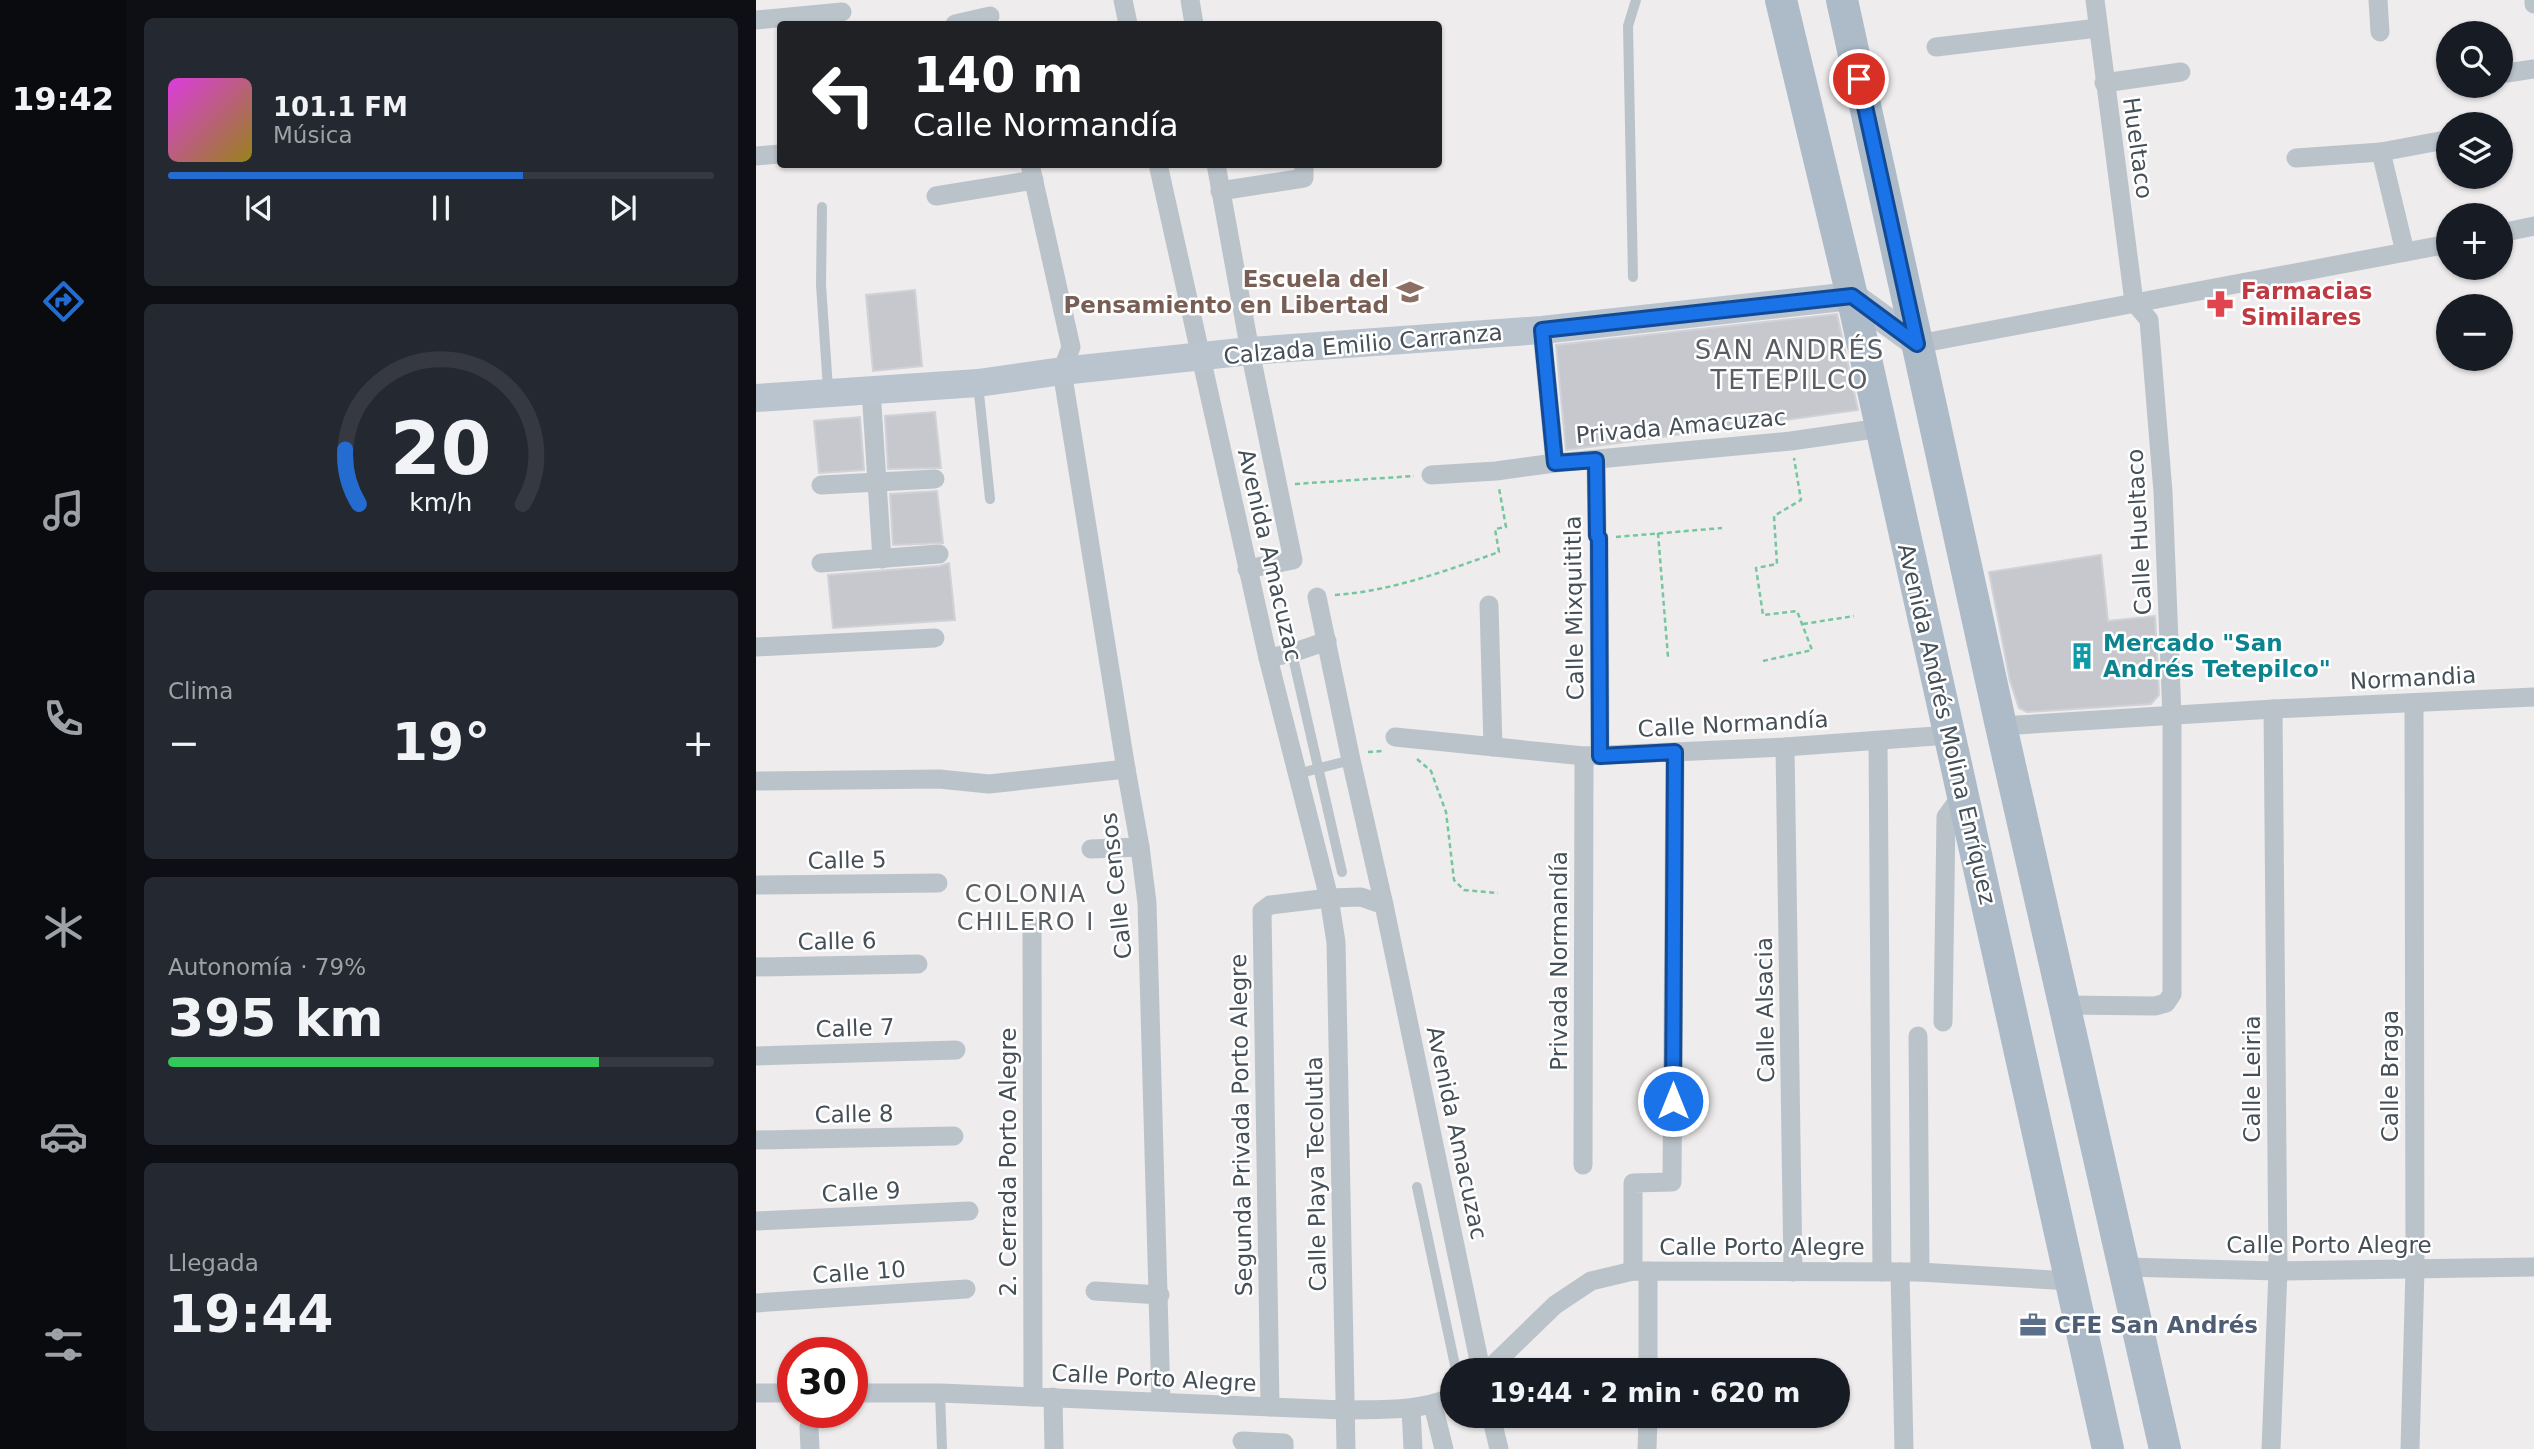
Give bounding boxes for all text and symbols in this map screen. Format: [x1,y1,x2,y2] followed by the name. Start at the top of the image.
[2436,21,2513,371] map controls
[2436,21,2513,98] button: search
[913,47,1083,104] text: 140 m
[798,49,889,140] icon: left
[1829,49,1889,109] pin
[1840,60,1878,98] icon: arrive
[12,80,114,118] text: 19:42
[273,92,408,122] text: 101.1 FM
[2118,96,2158,200] street label: Hueltaco
[913,106,1179,144] text: Calle Normandía
[2436,112,2513,189] button: layers
[273,122,353,148] text: Música
[240,189,278,227] icon: previous
[422,189,460,227] icon: pause
[604,189,642,227] icon: next
[2436,203,2513,280] button: +
[1063,266,1389,318] place label: Escuela del Pensamiento en Libertad
[39,277,88,326] icon: directions
[1395,277,1425,307] school or university icon: Escuela del Pensamiento en Libertad
[2241,278,2372,330] place label: Farmacias Similares
[2205,289,2235,319] pharmacy icon: Farmacias Similares
[2436,294,2513,371] button: −
[1223,319,1503,369] street label: Calzada Emilio Carranza
[1695,334,1885,395] district label: SAN ANDRÉS TETEPILCO
[1575,404,1787,448] street label: Privada Amacuzac
[390,407,492,492] text: 20
[1233,446,1307,664] street label: Avenida Amacuzac
[2122,448,2156,616] street label: Calle Hueltaco
[39,486,88,535] icon: music
[409,488,473,517] text: km/h
[1559,515,1589,701] street label: Calle Mixquititla
[1893,541,2001,907] street label: Avenida Andrés Molina Enríquez
[2103,630,2331,682] place label: Mercado "San Andrés Tetepilco"
[2067,641,2097,671] building icon: Mercado "San Andrés Tetepilco"
[2349,662,2477,694] street label: Normandia
[168,678,233,704] text: Clima
[39,694,88,743] icon: phone
[1637,706,1829,742] street label: Calle Normandía
[392,712,490,772] text: 19°
[168,721,200,765] text: −
[682,721,714,765] text: +
[1095,811,1137,961] street label: Calle Censos
[807,846,887,874] street label: Calle 5
[1546,851,1572,1071] street label: Privada Normandía
[957,880,1095,936] district label: COLONIA CHILERO I
[39,903,88,952] icon: climate
[797,927,877,955] street label: Calle 6
[1751,937,1779,1083] street label: Calle Alsacia
[168,954,366,980] text: Autonomía · 79%
[1225,954,1257,1296] street label: Segunda Privada Porto Alegre
[168,988,383,1048] text: 395 km
[2377,1010,2403,1142] street label: Calle Braga
[815,1014,895,1042] street label: Calle 7
[2239,1015,2265,1143] street label: Calle Leiria
[1422,1024,1492,1242] street label: Avenida Amacuzac
[995,1027,1021,1297] street label: 2. Cerrada Porto Alegre
[1301,1056,1331,1292] street label: Calle Playa Tecolutla
[1636,1064,1710,1138] position arrow
[814,1100,894,1128] street label: Calle 8
[39,1112,88,1161] icon: car
[821,1177,901,1207] street label: Calle 9
[2226,1232,2432,1258] street label: Calle Porto Alegre
[1659,1234,1865,1260] street label: Calle Porto Alegre
[168,1250,259,1276] text: Llegada
[811,1256,907,1288] street label: Calle 10
[168,1284,334,1344] text: 19:44
[2018,1310,2048,1340] office icon: CFE San Andrés
[2054,1312,2258,1338] place label: CFE San Andrés
[39,1320,88,1369] icon: filters
[777,1337,868,1428] speed limit sign: 30
[1051,1360,1257,1396] street label: Calle Porto Alegre
[1490,1378,1800,1408] text: 19:44 · 2 min · 620 m

